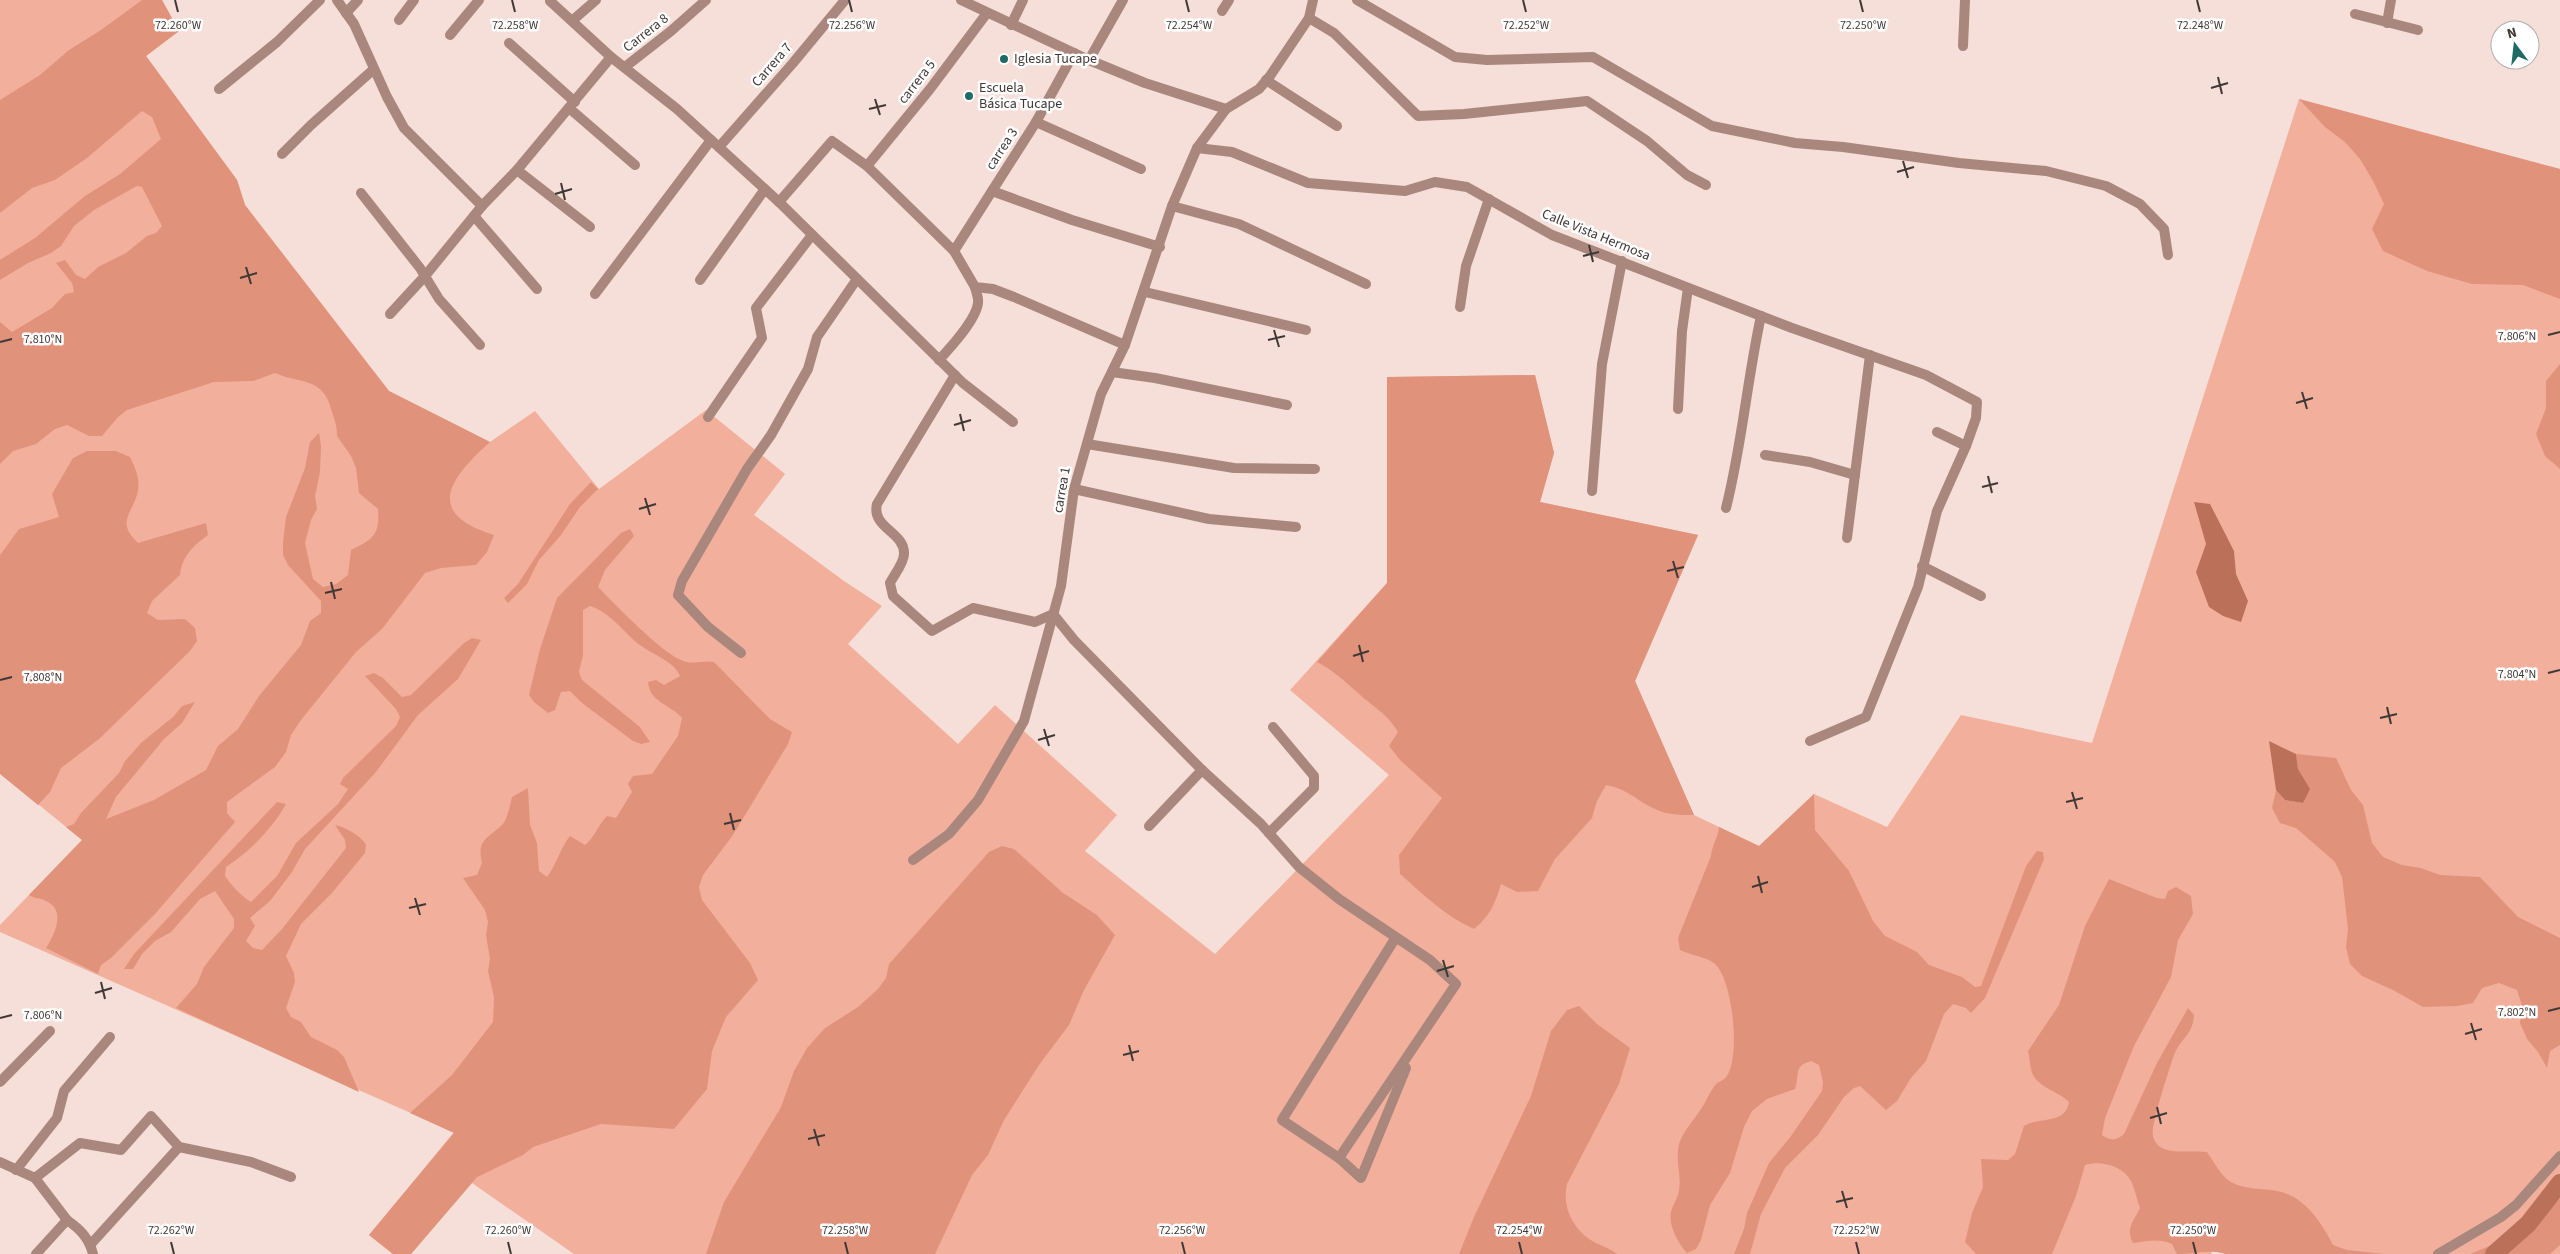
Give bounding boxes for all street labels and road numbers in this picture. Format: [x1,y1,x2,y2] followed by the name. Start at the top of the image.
[619,9,673,57] street label: Carrera 8
[747,38,797,92] street label: Carrera 7
[893,56,941,108] street label: carrera 5
[981,124,1023,174] street label: carrea 3
[1539,204,1653,266] street label: Calle Vista Hermosa
[1048,465,1076,515] street label: carrea 1

